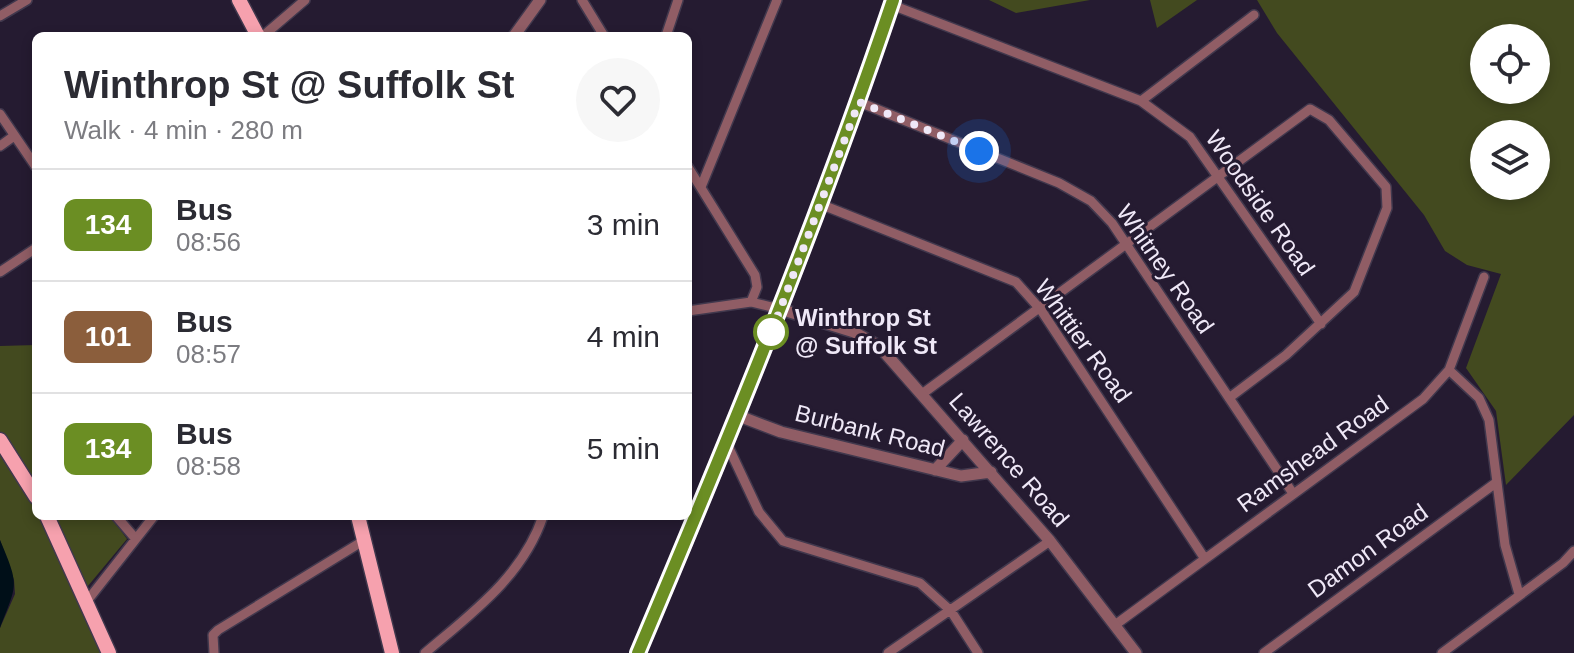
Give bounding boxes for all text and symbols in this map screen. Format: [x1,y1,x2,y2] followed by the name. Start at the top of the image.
[1470,24,1550,200] map controls
[1470,24,1550,104] button: locate
[576,58,660,142] button: heart
[64,64,514,106] text: Winthrop St @ Suffolk St
[64,115,303,145] text: Walk · 4 min · 280 m
[1470,120,1550,200] button: layers
[1200,125,1320,280] street label: Woodside Road
[959,131,999,171] your location
[176,193,233,226] text: Bus
[1111,199,1220,338] street label: Whitney Road
[587,208,660,241] text: 3 min
[85,209,131,240] text: 134
[176,227,241,257] text: 08:56
[1030,274,1137,407] street label: Whittier Road
[795,304,937,359] place label: Winthrop St @ Suffolk St
[176,305,233,338] text: Bus
[754,315,788,349] marker: Winthrop St @ Suffolk St
[587,320,660,353] text: 4 min
[85,321,131,352] text: 101
[176,339,241,369] text: 08:57
[944,387,1075,532] street label: Lawrence Road
[1232,390,1393,517] street label: Ramshead Road
[792,399,948,462] street label: Burbank Road
[176,417,233,450] text: Bus
[587,432,660,465] text: 5 min
[85,433,131,464] text: 134
[176,451,241,481] text: 08:58
[1303,498,1433,603] street label: Damon Road

